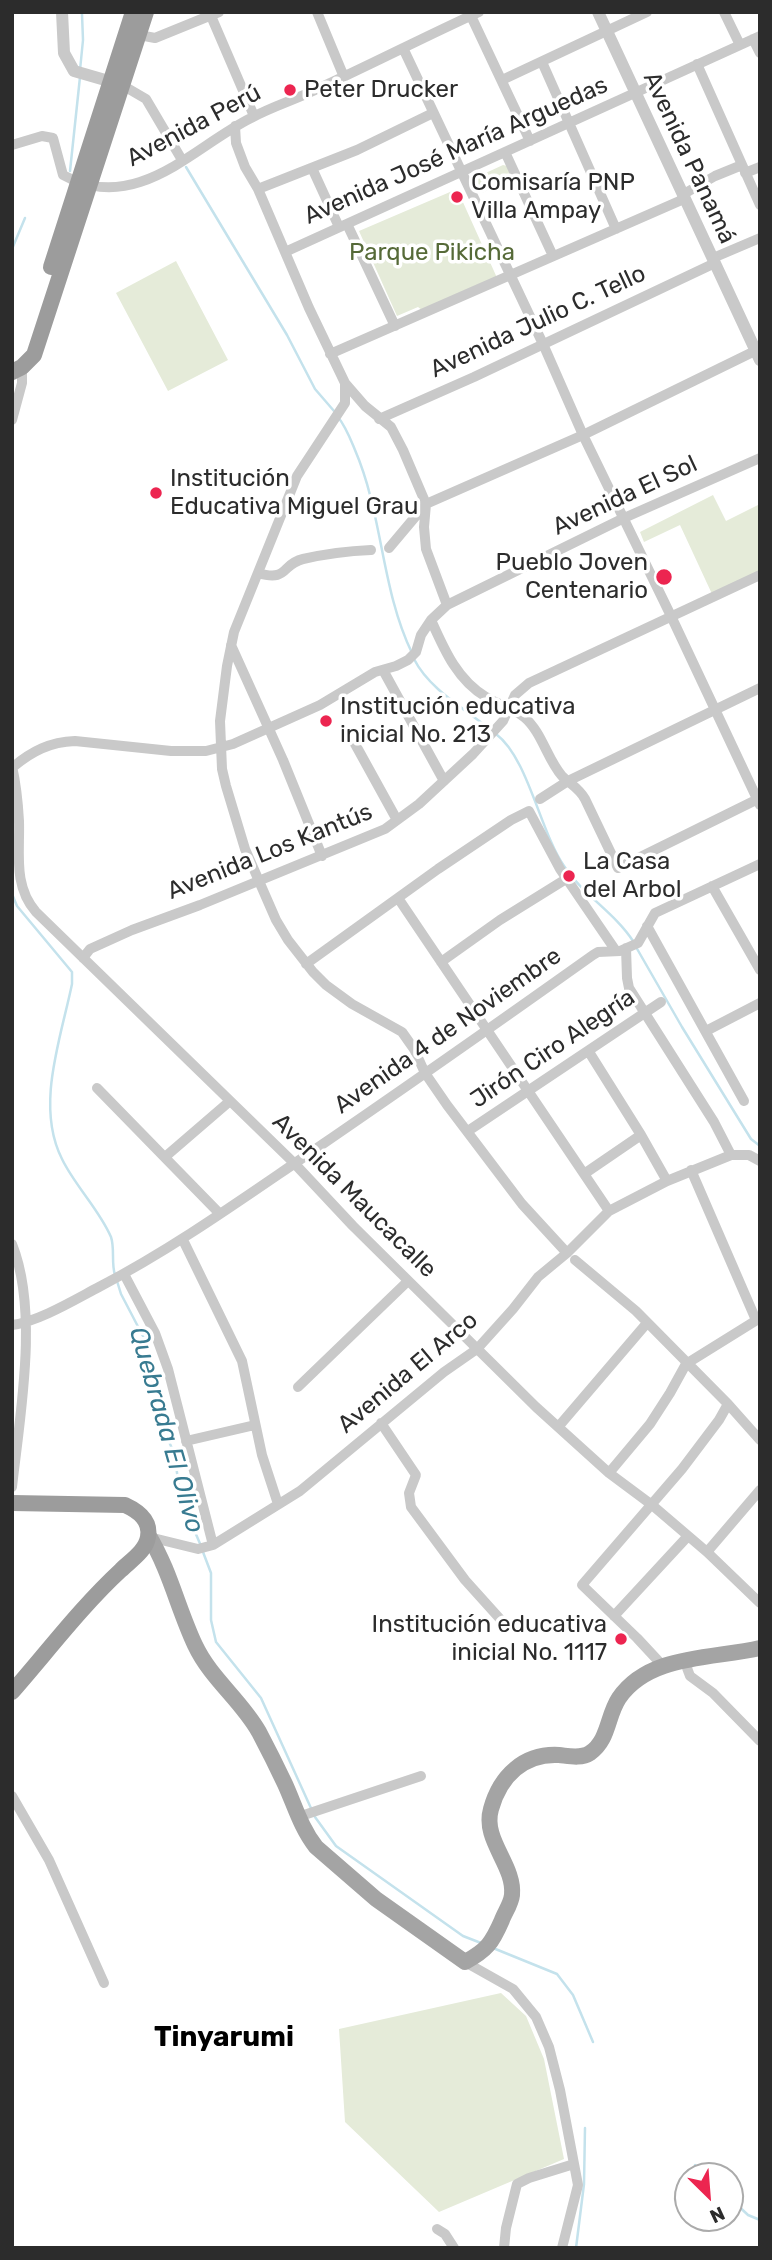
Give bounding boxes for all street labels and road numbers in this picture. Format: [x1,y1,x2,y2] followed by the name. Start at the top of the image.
[637,68,741,248] street label: Avenida Panamá
[300,71,612,231] street label: Avenida José María Arguedas
[122,79,266,173] street label: Avenida Perú
[426,259,650,385] street label: Avenida Julio C. Tello
[548,450,702,542] street label: Avenida El Sol
[163,798,377,906] street label: Avenida Los Kantús
[329,942,567,1120] street label: Avenida 4 de Noviembre
[465,983,641,1115] street label: Jirón Ciro Alegría
[266,1108,442,1284] street label: Avenida Maucacalle
[332,1306,484,1440] street label: Avenida El Arco

